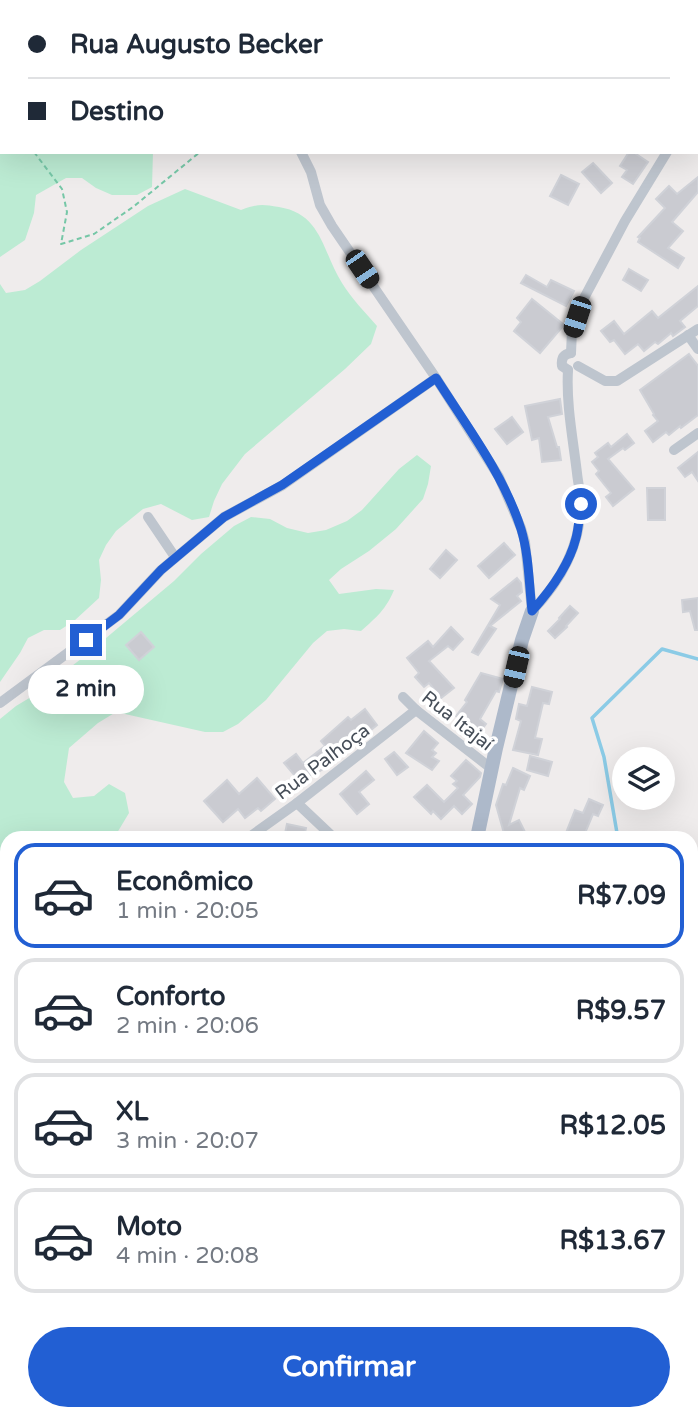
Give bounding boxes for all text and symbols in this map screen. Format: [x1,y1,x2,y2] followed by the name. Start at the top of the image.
[70,29,323,60] text: Rua Augusto Becker
[70,96,164,127] text: Destino
[342,246,383,292] car
[561,294,594,340] car
[565,488,597,520] route start
[70,624,102,656] route end
[502,644,531,690] car
[28,664,144,714] callout: 2 min
[55,675,117,703] text: 2 min
[417,686,497,756] street label: Rua Itajaí
[271,719,374,804] street label: Rua Palhoça
[612,747,675,810] map controls
[612,747,675,810] button: layers
[32,864,95,927] icon: car
[116,866,253,897] text: Econômico
[577,880,666,911] text: R$7.09
[116,897,259,925] text: 1 min · 20:05
[32,979,95,1042] icon: car
[116,981,225,1012] text: Conforto
[576,995,666,1026] text: R$9.57
[116,1012,259,1040] text: 2 min · 20:06
[32,1094,95,1157] icon: car
[116,1096,148,1127] text: XL
[559,1110,666,1141] text: R$12.05
[116,1127,259,1155] text: 3 min · 20:07
[32,1209,95,1272] icon: car
[116,1211,182,1242] text: Moto
[559,1225,666,1256] text: R$13.67
[116,1242,259,1270] text: 4 min · 20:08
[28,1327,670,1407] button: Confirmar

